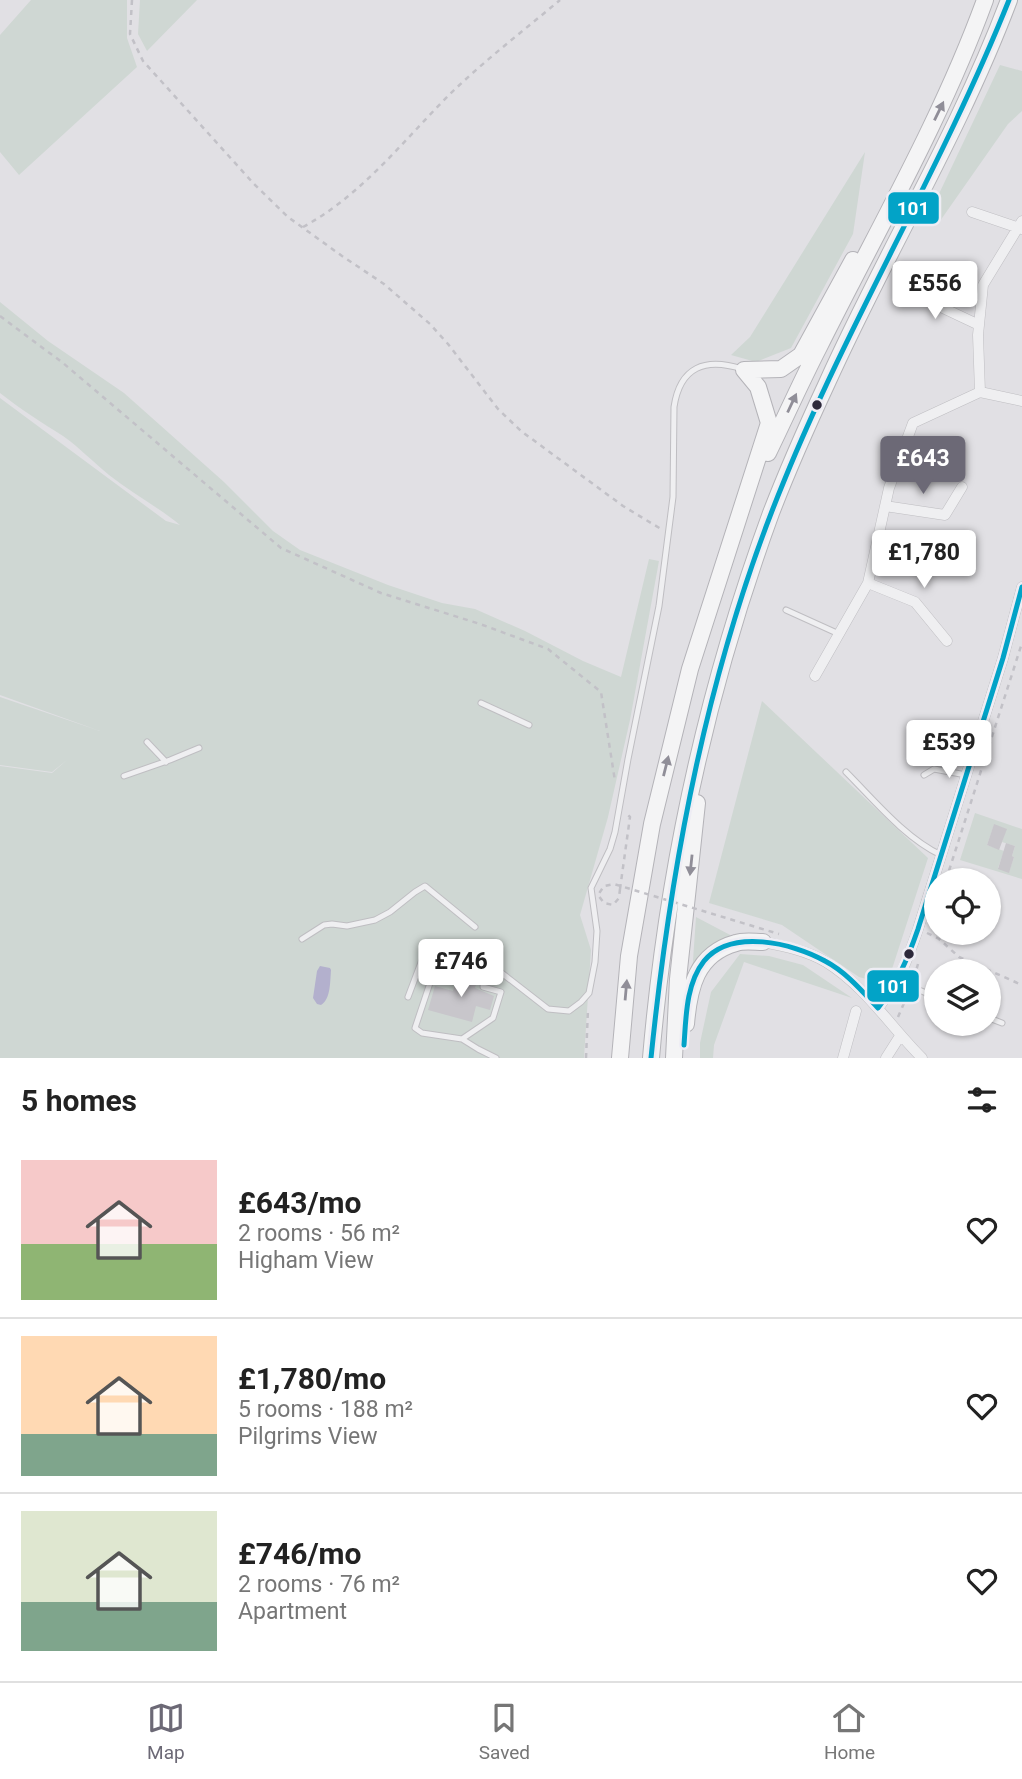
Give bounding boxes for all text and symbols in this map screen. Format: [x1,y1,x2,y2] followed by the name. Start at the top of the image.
[933,101,944,121] one-way arrow
[887,191,940,225] line badge: 101
[897,197,929,220] text: 101
[894,262,976,321] pin: £556
[908,270,962,297] text: £556
[786,393,798,413] one-way arrow
[810,398,824,412] unlabelled marker
[882,436,964,496] pin: £643
[896,445,950,472] text: £643
[867,530,981,590] pin: £1,780
[888,539,960,566] text: £1,780
[908,720,990,780] pin: £539
[922,729,976,756] text: £539
[661,755,672,777] one-way arrow
[685,854,696,876] one-way arrow
[924,868,1001,1036] map controls
[924,868,1001,945] button: locate
[420,940,502,999] pin: £746
[902,947,916,961] unlabelled marker
[434,948,488,975] text: £746
[924,959,1001,1036] button: layers
[866,969,920,1003] line badge: 101
[877,975,909,998] text: 101
[621,979,632,1001] one-way arrow
[963,1081,1001,1119] icon: filters
[21,1083,137,1118] text: 5 homes
[238,1185,362,1220] text: £643/mo
[77,1188,161,1272] icon: home
[963,1211,1001,1249] icon: heart
[238,1220,400,1247] text: 2 rooms · 56 m²
[238,1247,374,1274] text: Higham View
[238,1361,386,1396] text: £1,780/mo
[77,1364,161,1448] icon: home
[963,1387,1001,1425] icon: heart
[238,1396,413,1423] text: 5 rooms · 188 m²
[238,1423,377,1450] text: Pilgrims View
[238,1536,362,1571] text: £746/mo
[77,1539,161,1623] icon: home
[963,1562,1001,1600] icon: heart
[238,1571,400,1598] text: 2 rooms · 76 m²
[238,1598,347,1625] text: Apartment
[147,1699,185,1764] tab: Map
[479,1699,530,1764] tab: Saved
[824,1699,875,1764] tab: Home

